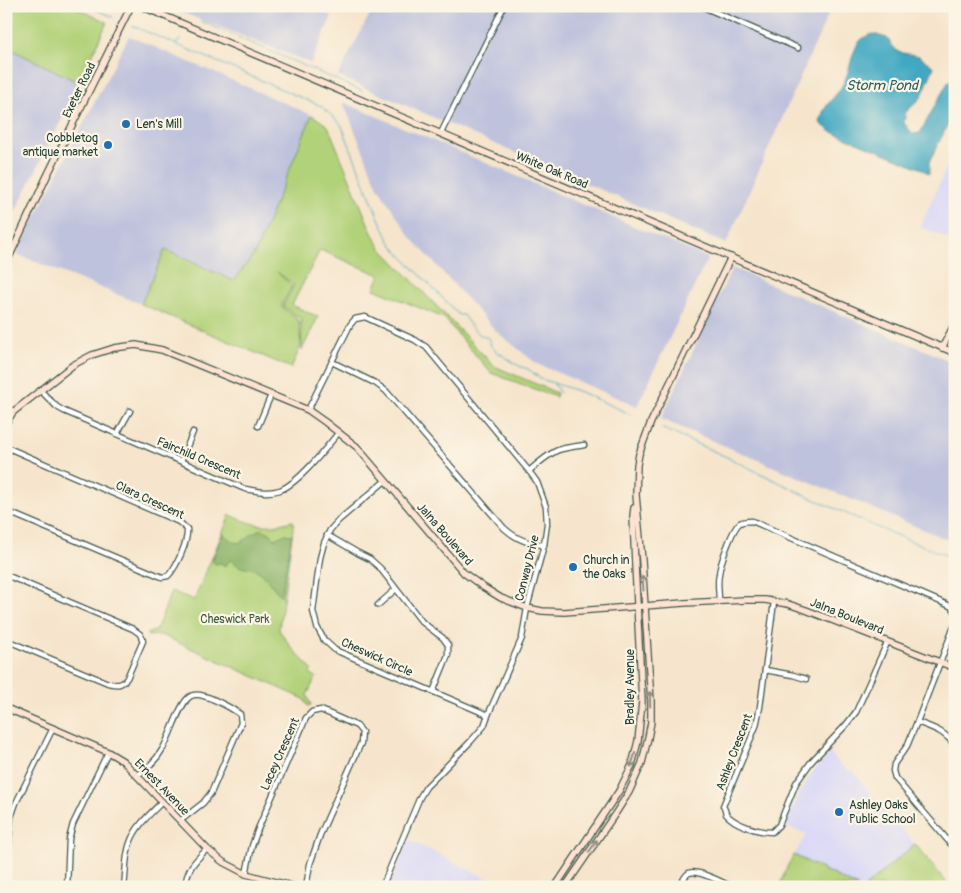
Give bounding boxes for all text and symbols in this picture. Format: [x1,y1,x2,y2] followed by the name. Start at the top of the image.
[60,60,99,120] street label: Exeter Road
[846,77,920,94] water label: Storm Pond
[136,117,182,132] place label: Len's Mill
[120,118,132,130] marker: Len's Mill
[23,131,98,160] place label: Cobbletog antique market
[102,139,114,151] marker: Cobbletog antique market
[513,148,590,192] street label: White Oak Road
[155,434,243,483] street label: Fairchild Crescent
[113,478,187,523] street label: Clara Crescent
[413,500,476,569] street label: Jalna Boulevard
[512,533,543,603] street label: Conway Drive
[582,553,630,582] place label: Church in the Oaks
[567,561,579,573] marker: Church in the Oaks
[638,575,647,591] one-way arrow
[808,595,886,638] street label: Jalna Boulevard
[200,612,270,627] park label: Cheswick Park
[339,635,415,680] street label: Cheswick Circle
[623,649,638,725] street label: Bradley Avenue
[646,691,655,707] one-way arrow
[713,711,756,793] street label: Ashley Crescent
[258,715,303,793] street label: Lacey Crescent
[628,751,637,767] one-way arrow
[131,756,192,819] street label: Ernest Avenue
[849,798,916,827] place label: Ashley Oaks Public School
[833,806,845,818] marker: Ashley Oaks Public School
[588,840,598,854] one-way arrow

